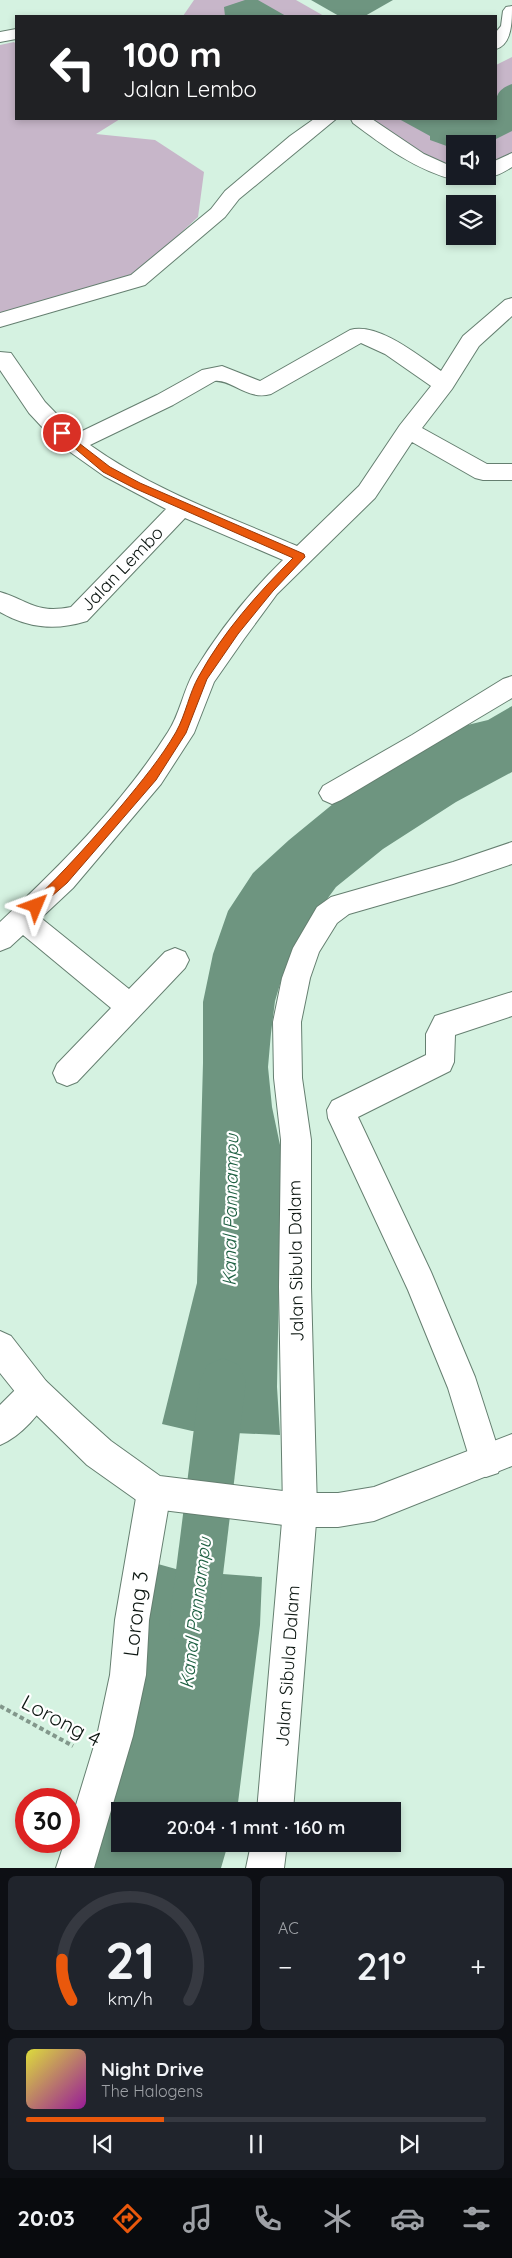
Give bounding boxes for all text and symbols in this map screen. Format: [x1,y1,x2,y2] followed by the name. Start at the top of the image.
[123,32,222,76] text: 100 m
[40,35,105,100] icon: left
[123,75,257,103] text: Jalan Lembo
[446,135,496,245] map controls
[446,135,496,185] button: sound
[446,195,496,245] button: layers
[41,412,83,454] pin
[48,419,76,447] icon: arrive
[75,521,168,616] street label: Jalan Lembo
[9,879,61,931] position arrow
[217,1132,243,1286] water label: Kanal Pannampu
[283,1180,308,1342] street label: Jalan Sibula Dalam
[174,1535,216,1690] water label: Kanal Pannampu
[117,1570,153,1658] street label: Lorong 3
[270,1584,305,1748] street label: Jalan Sibula Dalam
[17,1688,106,1752] street label: Lorong 4
[15,1788,80,1853] speed limit sign: 30
[166,1815,346,1839] text: 20:04 · 1 mnt · 160 m
[278,1918,299,1938] text: AC
[105,1927,155,1992] text: 21
[356,1942,406,1990] text: 21°
[278,1949,293,1984] text: −
[470,1949,486,1984] text: +
[107,1987,153,2009] text: km/h
[101,2057,204,2081] text: Night Drive
[101,2081,203,2101] text: The Halogens
[89,2130,117,2158] icon: previous
[242,2130,270,2158] icon: pause
[395,2130,423,2158] icon: next
[110,2201,145,2236] icon: directions
[180,2201,215,2236] icon: music
[250,2201,285,2236] icon: phone
[320,2201,355,2236] icon: climate
[390,2201,425,2236] icon: car
[459,2201,494,2236] icon: filters
[17,2204,75,2232] text: 20:03

